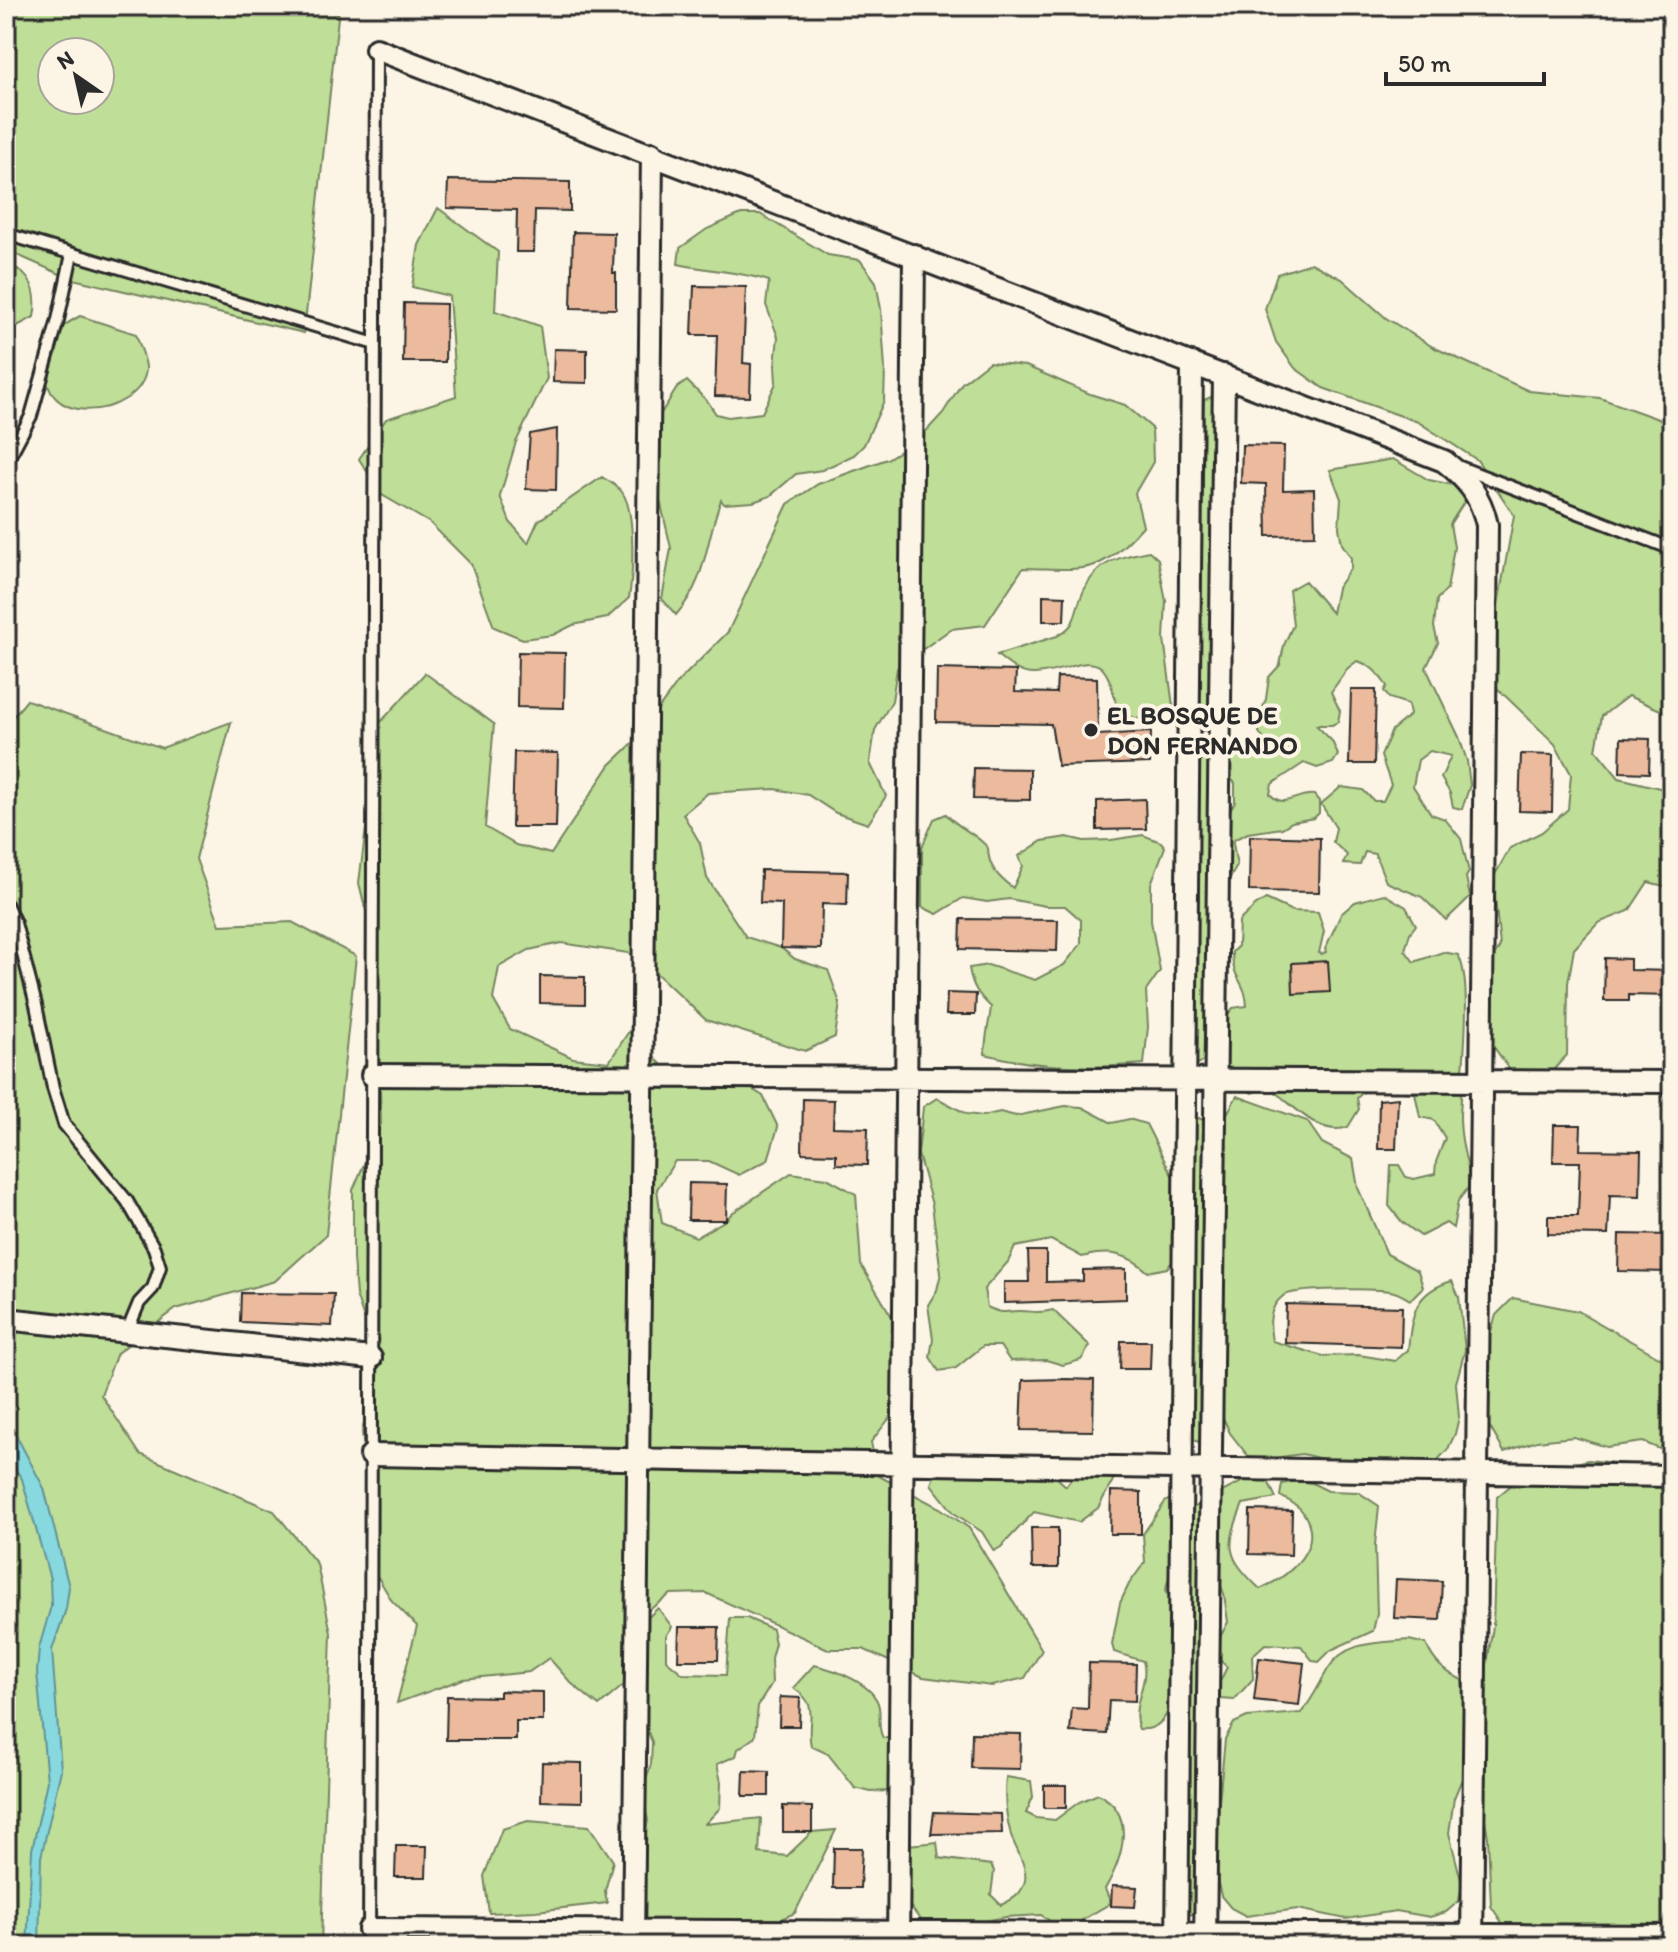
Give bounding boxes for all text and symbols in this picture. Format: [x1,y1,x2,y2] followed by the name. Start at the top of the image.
[36,36,116,116] north arrow
[1386,36,1544,86] scale bar
[51,44,79,75] text: N
[1398,49,1451,78] text: 50 m
[1107,699,1298,761] place label: EL BOSQUE DE DON FERNANDO
[1082,721,1100,739] marker: EL BOSQUE DE DON FERNANDO

